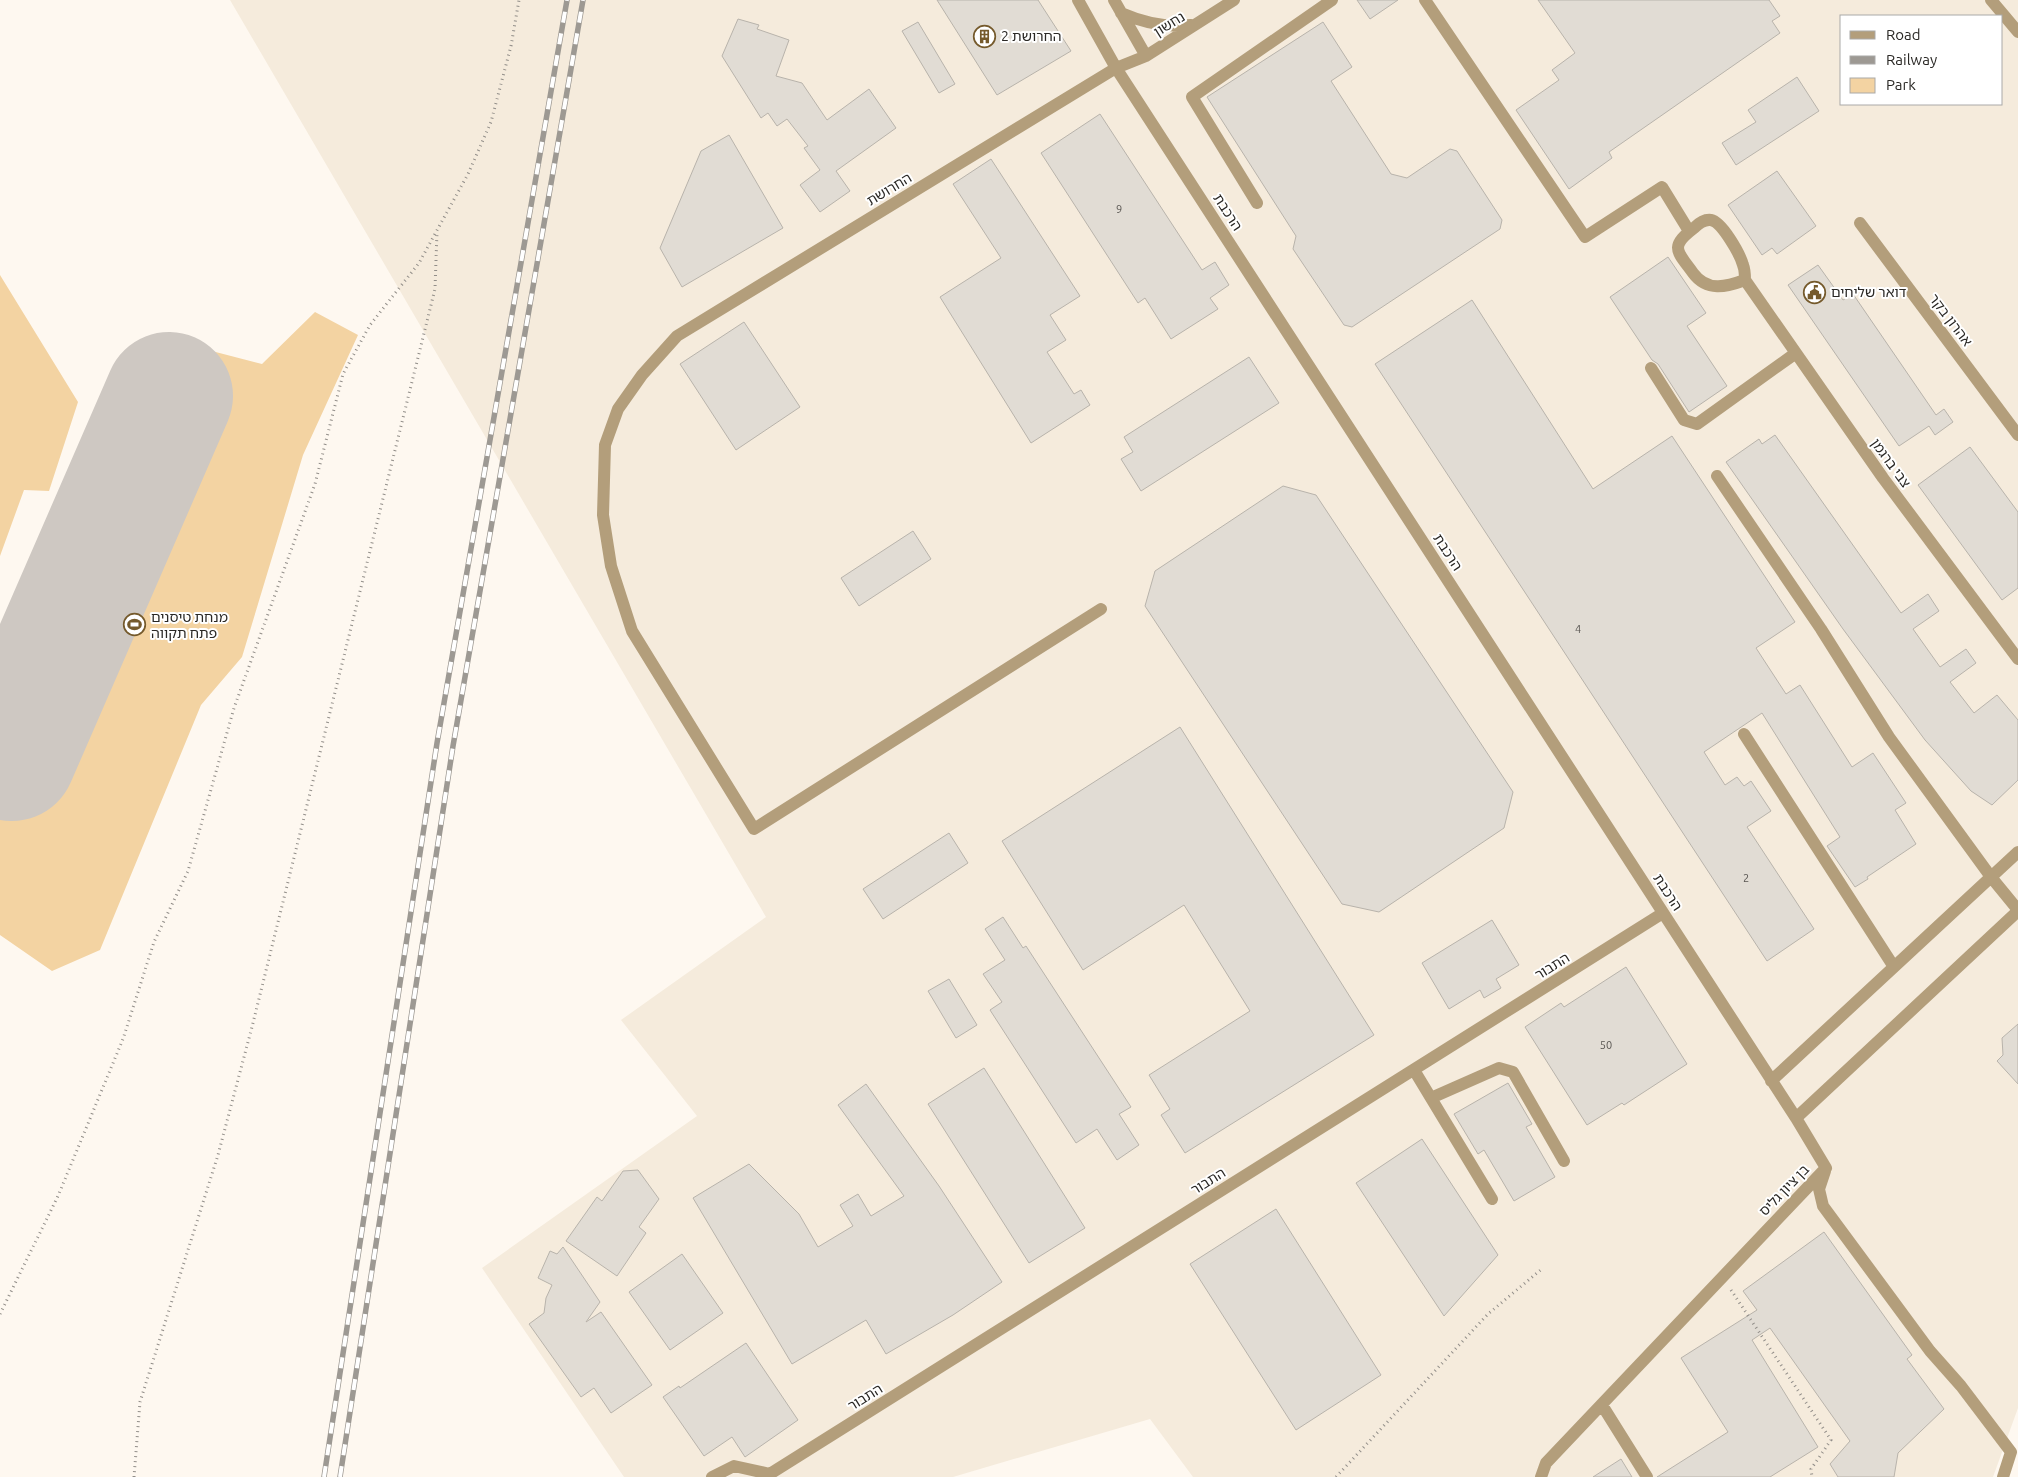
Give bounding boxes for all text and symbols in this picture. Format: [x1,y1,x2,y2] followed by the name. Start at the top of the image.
[1151,8,1187,40] street label: נחשון
[1840,15,2003,105] legend
[973,24,997,48] building icon: החרושת 2
[1886,26,1921,43] text: Road
[1001,28,1062,44] place label: החרושת 2
[1886,51,1937,68] text: Railway
[1886,76,1916,93] text: Park
[864,169,914,209] street label: החרושת
[1210,191,1246,233] street label: הרכבת
[1116,203,1122,215] house number: 9
[1803,280,1827,304] public building icon: דואר שליחים
[1831,284,1907,300] place label: דואר שליחים
[1926,291,1976,349] street label: אהרון בקר
[1868,435,1914,491] street label: צבי ברגמן
[1430,531,1466,573] street label: הרכבת
[151,609,228,641] place label: מנחת טיסנים פתח תקווה
[123,613,147,637] sports icon: מנחת טיסנים פתח תקווה
[1575,623,1581,635] house number: 4
[1650,871,1686,913] street label: הרכבת
[1743,872,1749,884] house number: 2
[1532,949,1572,983] street label: התבור
[1600,1039,1612,1051] house number: 50
[1756,1161,1812,1219] street label: בן ציון גליס
[1188,1164,1228,1198] street label: התבור
[845,1380,885,1414] street label: התבור

